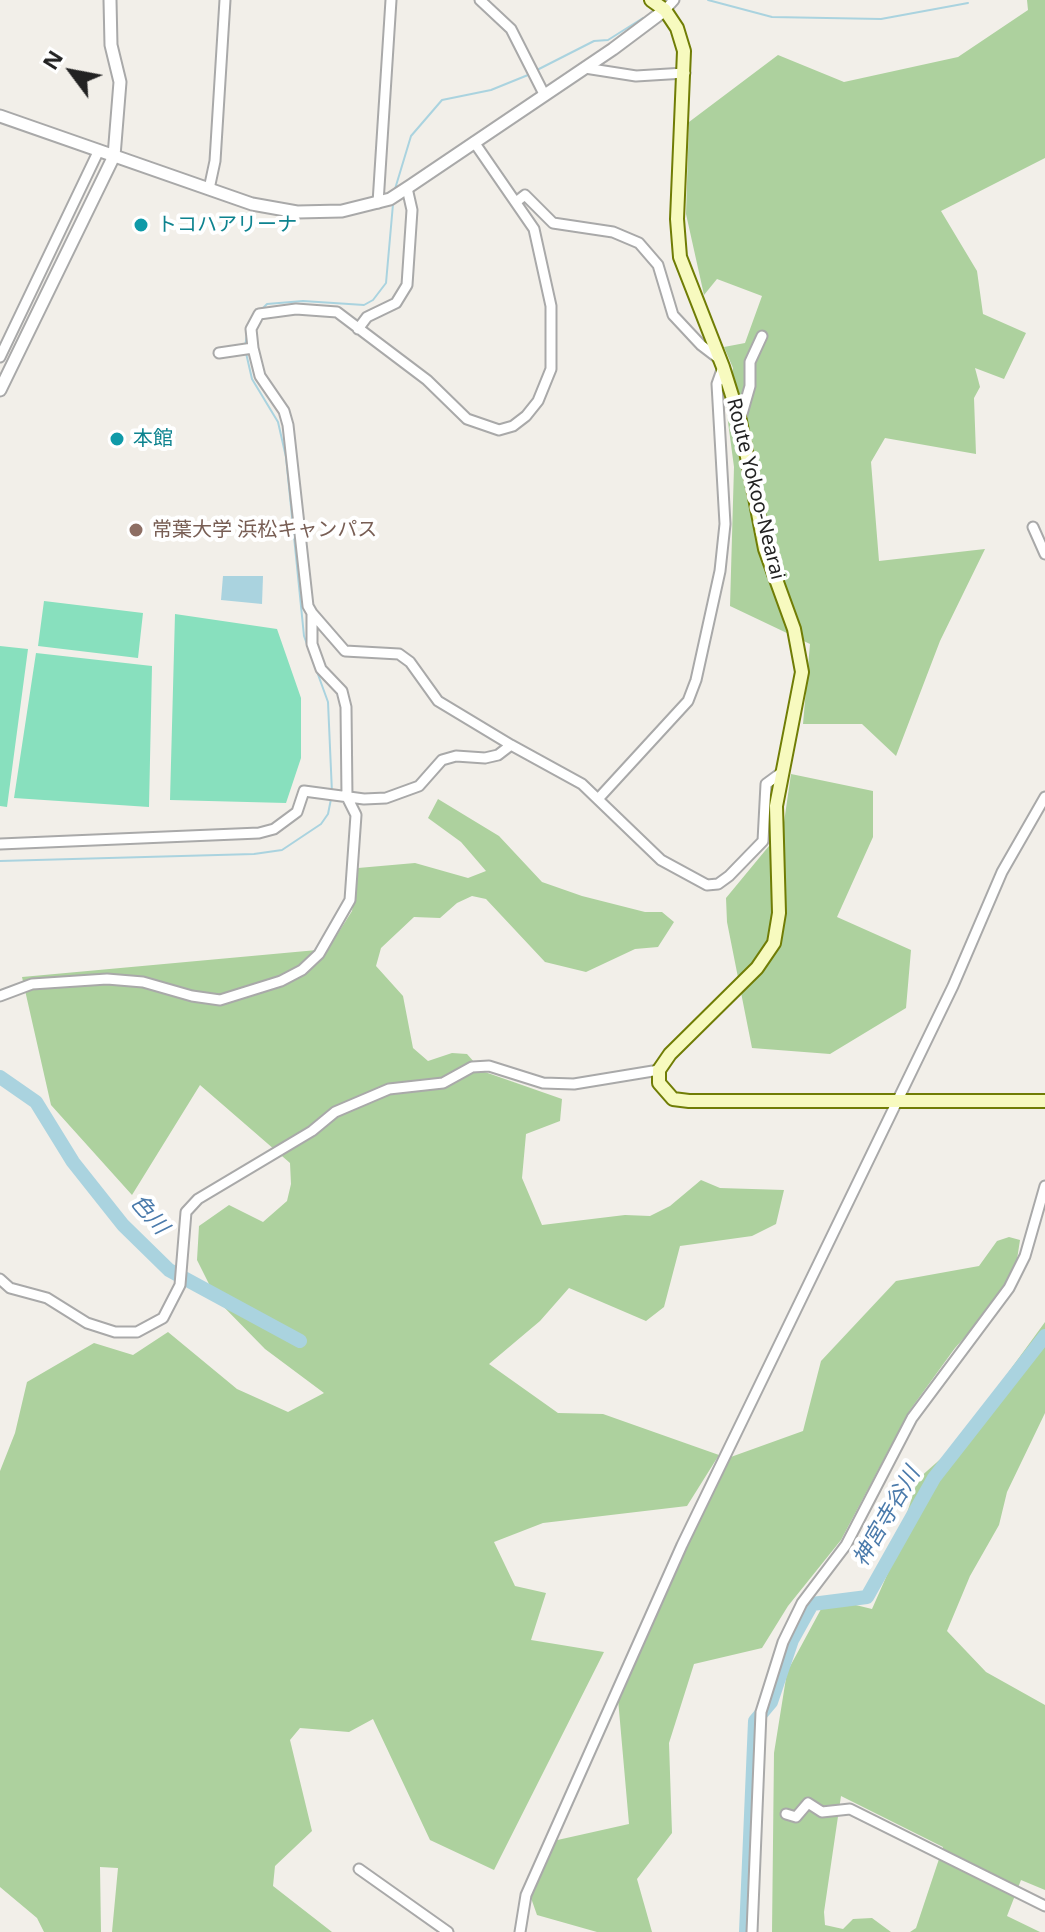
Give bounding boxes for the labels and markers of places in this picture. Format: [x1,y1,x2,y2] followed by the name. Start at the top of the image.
[157,213,297,237] place label: トコハアリーナ
[132,216,150,234] marker: トコハアリーナ
[133,427,173,451] place label: 本館
[108,430,126,448] marker: 本館
[152,518,377,542] place label: 常葉大学 浜松キャンパス
[127,521,145,539] marker: 常葉大学 浜松キャンパス

